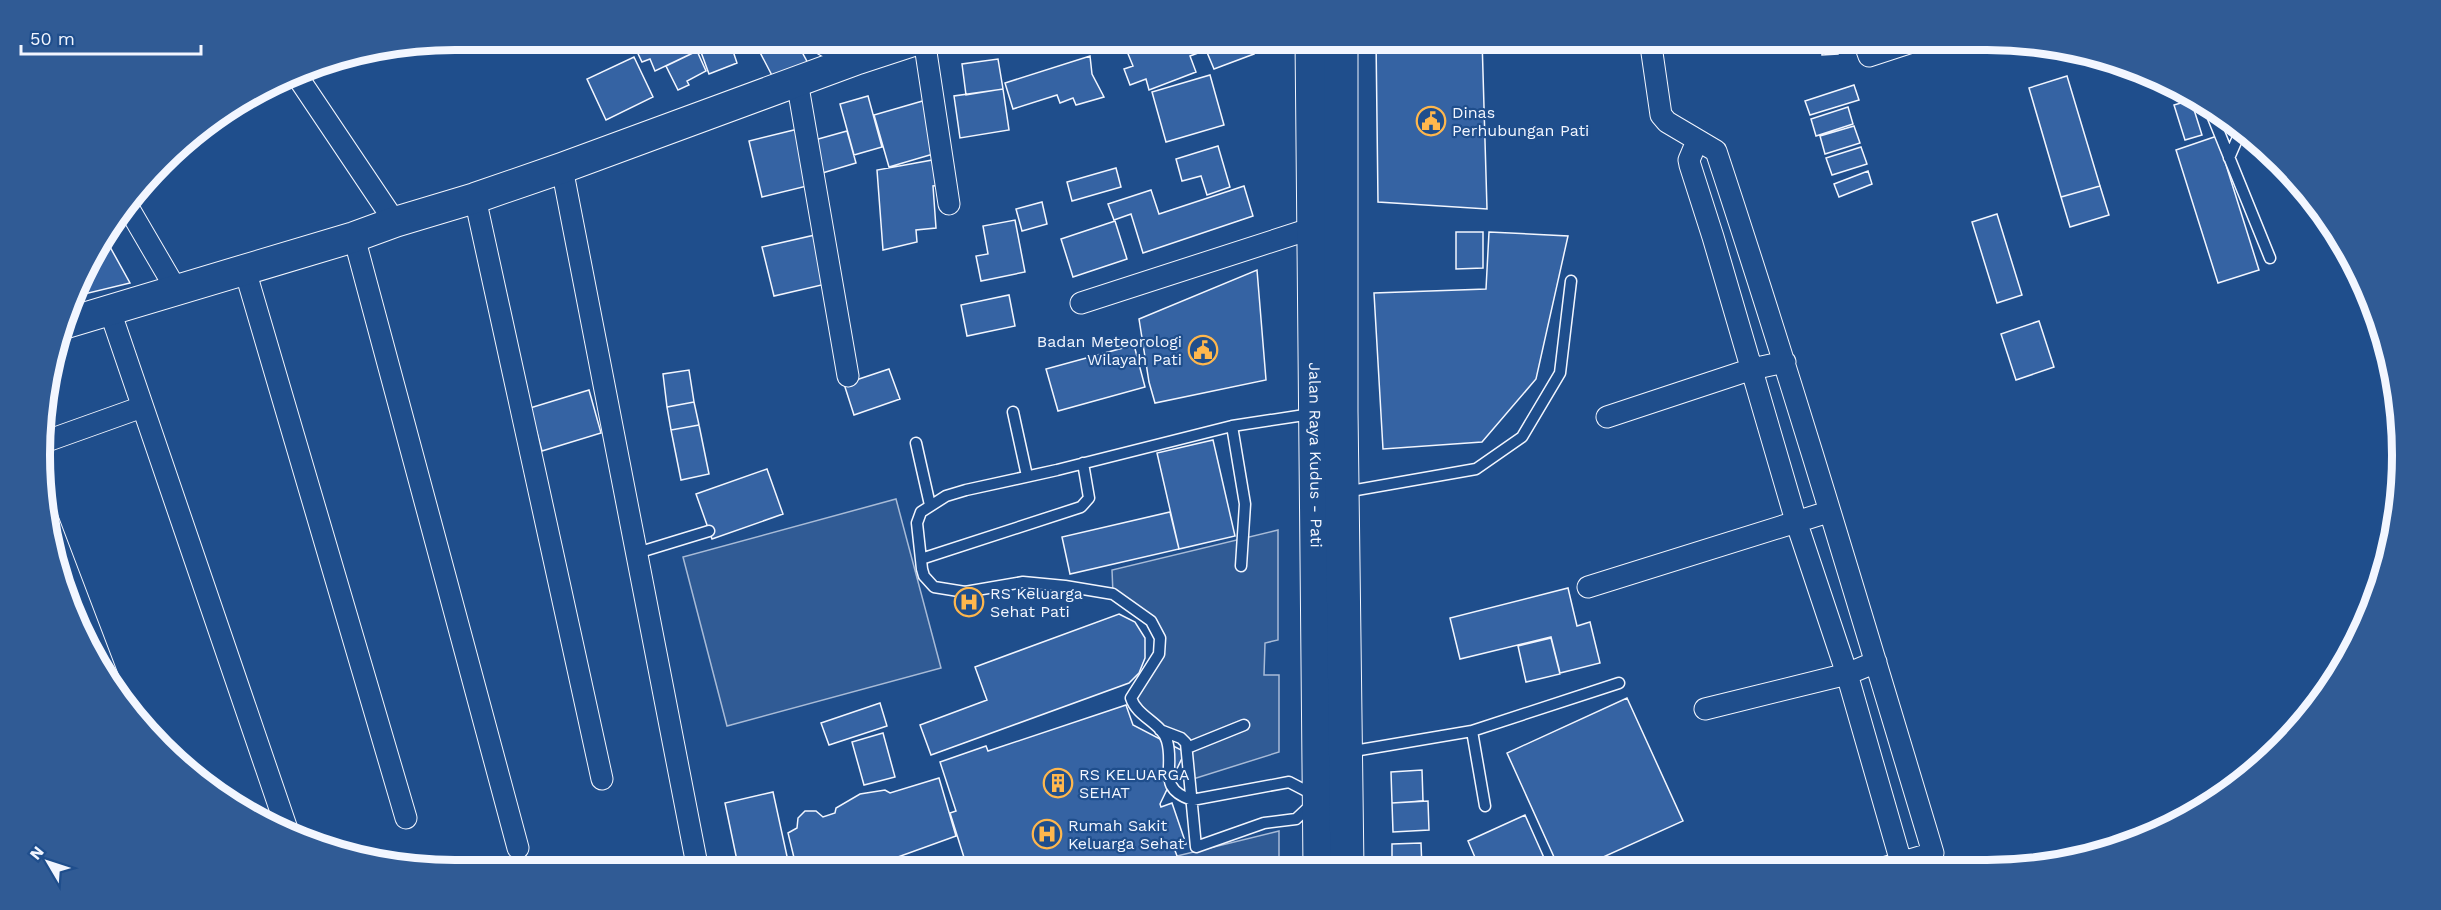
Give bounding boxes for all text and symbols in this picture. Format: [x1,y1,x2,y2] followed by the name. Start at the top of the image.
[21,18,201,56] scale bar
[30,28,75,49] text: 50 m
[1452,103,1589,140] place label: Dinas Perhubungan Pati
[1415,105,1447,137] public building icon: Dinas Perhubungan Pati
[1037,332,1182,369] place label: Badan Meteorologi Wilayah Pati
[1187,334,1219,366] public building icon: Badan Meteorologi Wilayah Pati
[1305,362,1326,548] street label: Jalan Raya Kudus - Pati
[990,584,1083,621] place label: RS Keluarga Sehat Pati
[953,586,985,618] hospital icon: RS Keluarga Sehat Pati
[1079,765,1190,802] place label: RS KELUARGA SEHAT
[1042,767,1074,799] building icon: RS KELUARGA SEHAT
[1068,816,1185,853] place label: Rumah Sakit Keluarga Sehat
[1031,818,1063,850] hospital icon: Rumah Sakit Keluarga Sehat
[18,832,78,892] north arrow
[26,842,48,863] text: N

